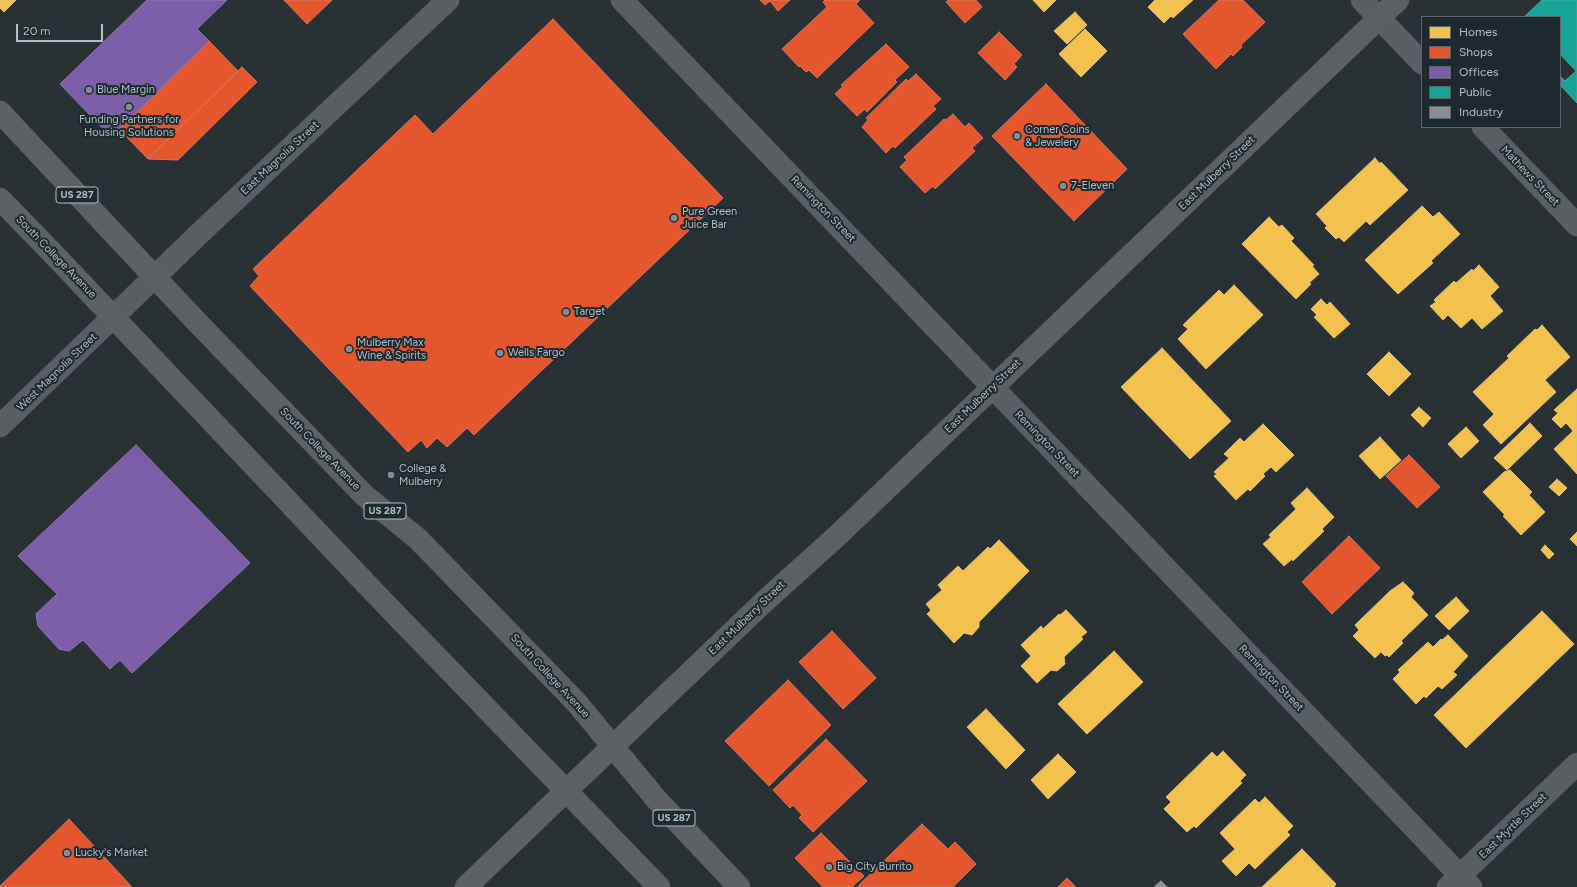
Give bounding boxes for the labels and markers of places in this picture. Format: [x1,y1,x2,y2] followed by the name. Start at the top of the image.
[97,83,155,97] place label: Blue Margin
[84,85,94,95] marker: Blue Margin
[124,102,134,112] marker: Funding Partners for Housing Solutions
[79,113,179,139] place label: Funding Partners for Housing Solutions
[1025,123,1090,149] place label: Corner Coins & Jewelery
[1012,131,1022,141] marker: Corner Coins & Jewelery
[1071,179,1114,193] place label: 7-Eleven
[1058,181,1068,191] marker: 7-Eleven
[682,205,737,231] place label: Pure Green Juice Bar
[669,213,679,223] marker: Pure Green Juice Bar
[574,305,605,319] place label: Target
[561,307,571,317] marker: Target
[357,336,426,362] place label: Mulberry Max Wine & Spirits
[344,344,354,354] marker: Mulberry Max Wine & Spirits
[508,346,565,360] place label: Wells Fargo
[495,348,505,358] marker: Wells Fargo
[399,462,446,488] place label: College & Mulberry
[386,470,396,480] marker: College & Mulberry
[75,846,148,860] place label: Lucky's Market
[62,848,72,858] marker: Lucky's Market
[837,860,912,874] place label: Big City Burrito
[824,862,834,872] marker: Big City Burrito

